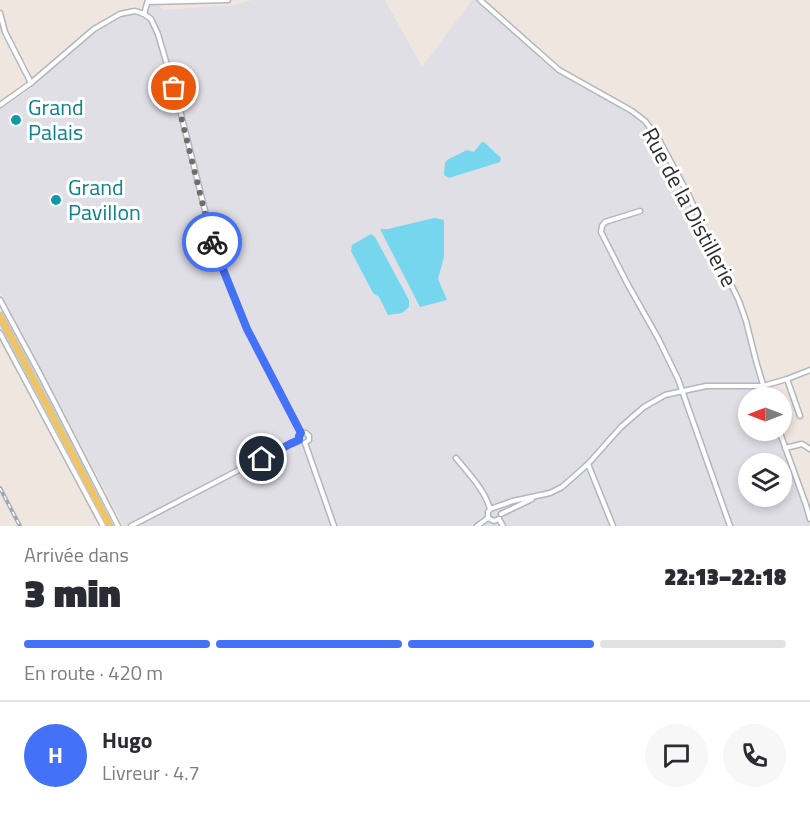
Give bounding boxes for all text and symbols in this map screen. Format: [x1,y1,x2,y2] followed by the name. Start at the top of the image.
[148,62,199,113] pin
[157,71,190,104] icon: bag
[28,90,84,149] place label: Grand Palais
[9,113,23,127] marker: Grand Palais
[634,121,746,293] street label: Rue de la Distillerie
[68,170,141,229] place label: Grand Pavillon
[49,193,63,207] marker: Grand Pavillon
[182,212,242,272] courier
[196,226,229,259] icon: bike
[738,387,792,441] north arrow
[738,387,792,507] map controls
[236,433,287,484] pin
[245,442,278,475] icon: home
[738,453,792,507] button: layers
[24,539,129,570] text: Arrivée dans
[664,560,786,594] text: 22:13–22:18
[24,563,121,622] text: 3 min
[24,657,163,688] text: En route · 420 m
[102,723,153,757] text: Hugo
[645,724,708,787] button: chat
[723,724,786,787] button: phone
[48,738,63,772] text: H
[102,757,200,788] text: Livreur · 4.7

